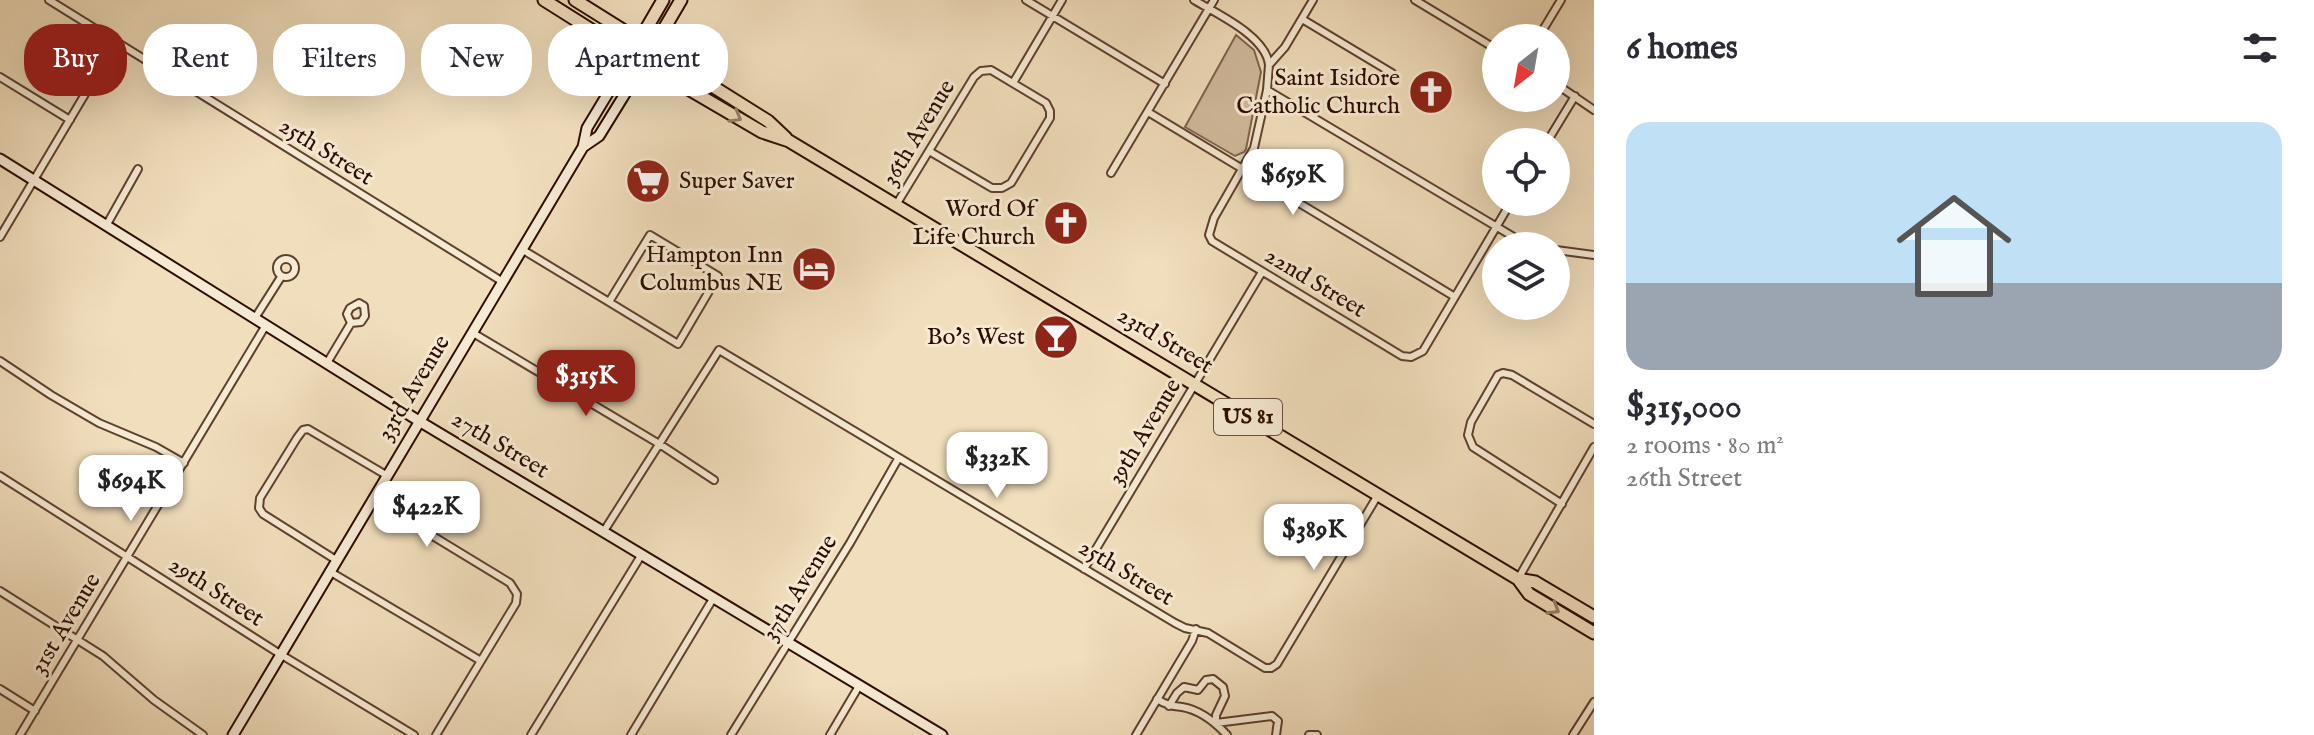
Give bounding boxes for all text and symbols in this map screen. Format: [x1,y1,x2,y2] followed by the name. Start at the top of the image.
[24,24,127,96] chip: Buy
[143,24,257,96] chip: Rent
[273,24,405,96] chip: Filters
[421,24,532,96] chip: New
[548,24,728,96] chip: Apartment
[1482,24,1570,112] north arrow
[1482,24,1570,320] map controls
[2238,26,2282,70] icon: filters
[1626,27,1738,70] text: 6 homes
[1236,63,1400,122] place label: Saint Isidore Catholic Church
[1407,68,1455,116] church icon: Saint Isidore Catholic Church
[875,74,963,192] street label: 36th Avenue
[727,107,742,123] one-way arrow
[273,111,379,193] street label: 25th Street
[1482,128,1570,216] button: locate
[1237,149,1349,217] pin: $659K
[624,157,672,205] supermarket icon: Super Saver
[1261,158,1325,191] text: $659K
[679,166,795,197] place label: Super Saver
[1882,174,2026,318] icon: home
[913,194,1039,253] place label: Word Of Life Church
[1042,199,1090,247] church icon: Word Of Life Church
[1482,232,1570,320] button: layers
[639,240,783,299] place label: Hampton Inn Columbus NE
[1259,241,1371,325] street label: 22nd Street
[790,245,838,293] hotel icon: Hampton Inn Columbus NE
[1111,300,1219,382] street label: 23rd Street
[1032,313,1080,361] bar icon: Bo's West
[927,322,1025,353] place label: Bo's West
[370,329,458,447] street label: 33rd Avenue
[530,350,642,418] pin: $315K
[555,359,617,392] text: $315K
[1101,373,1189,491] street label: 39th Avenue
[1626,386,1742,429] text: $315,000
[1214,399,1282,435] road number: US 81
[446,404,554,486] street label: 27th Street
[1626,429,1784,462] text: 2 rooms · 80 m²
[941,432,1053,500] pin: $332K
[965,441,1029,474] text: $332K
[75,455,187,523] pin: $694K
[1626,462,1742,495] text: 26th Street
[97,464,165,497] text: $694K
[371,481,483,549] pin: $422K
[392,490,462,523] text: $422K
[1258,504,1370,572] pin: $389K
[1282,513,1346,546] text: $389K
[755,529,845,647] street label: 37th Avenue
[1073,532,1179,614] street label: 25th Street
[162,550,270,634] street label: 29th Street
[24,568,108,680] street label: 31st Avenue
[1545,599,1560,615] one-way arrow

